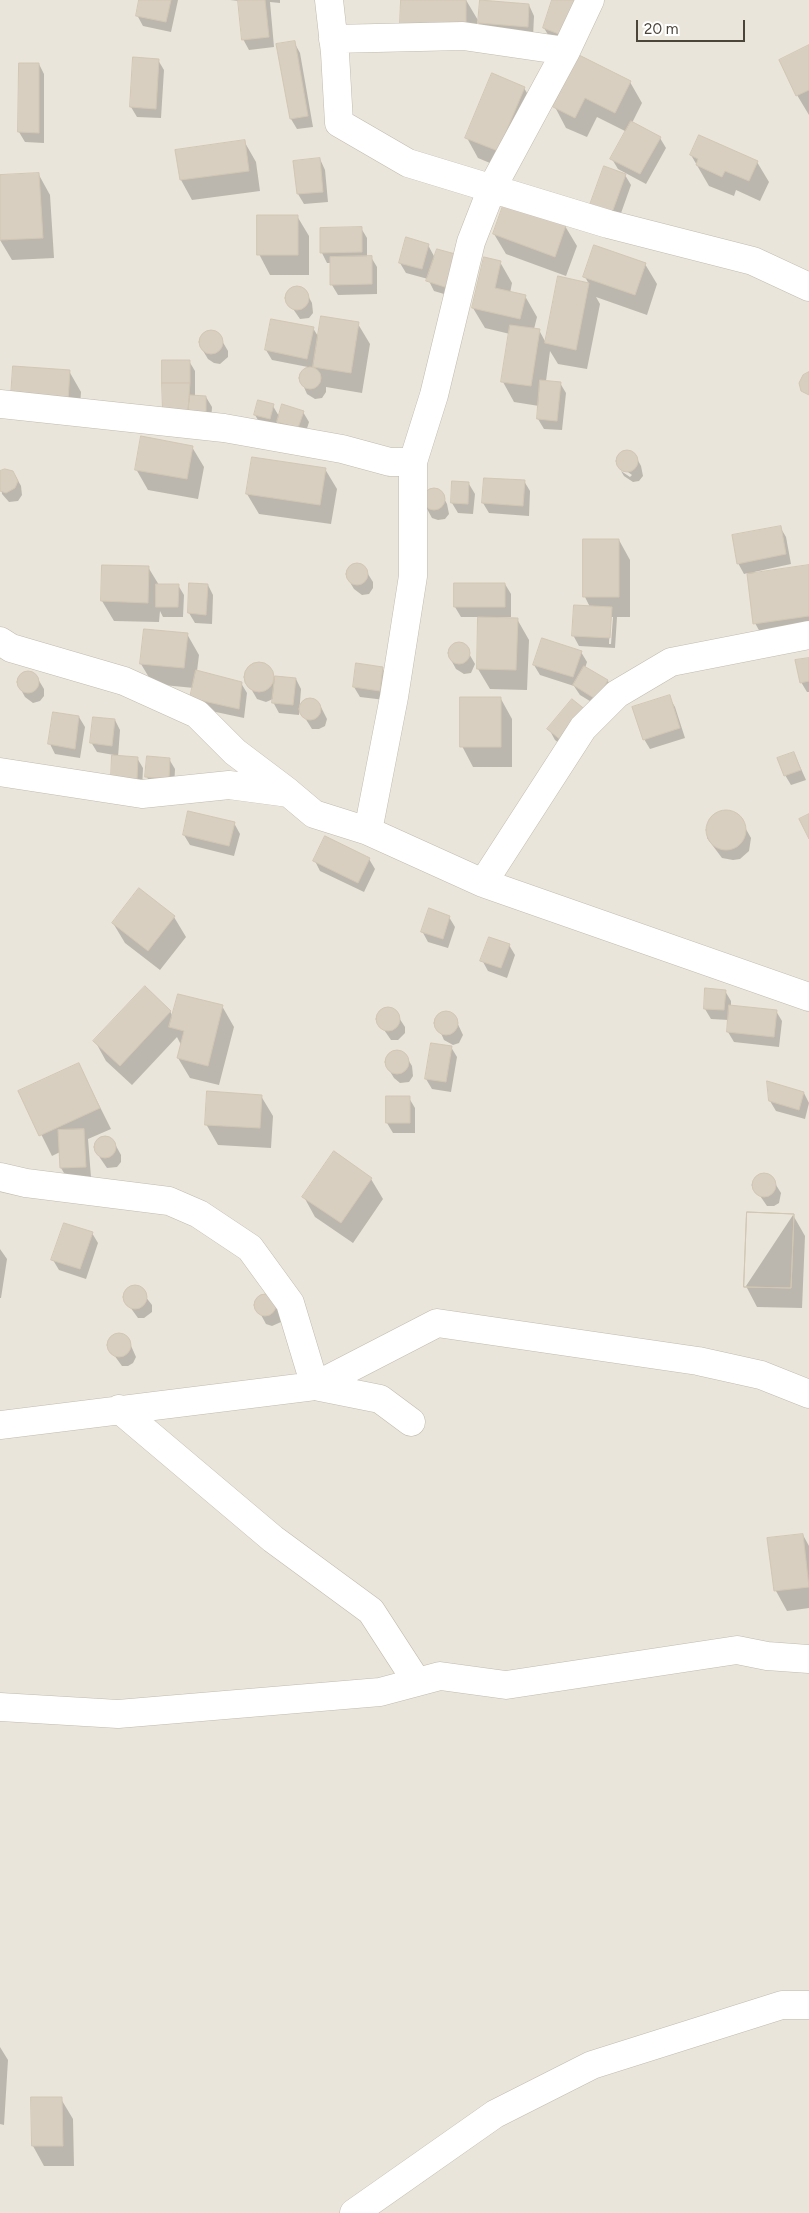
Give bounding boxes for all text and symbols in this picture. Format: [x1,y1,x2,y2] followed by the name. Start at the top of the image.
[639,10,748,42] scale bar
[644,20,678,38] text: 20 m

